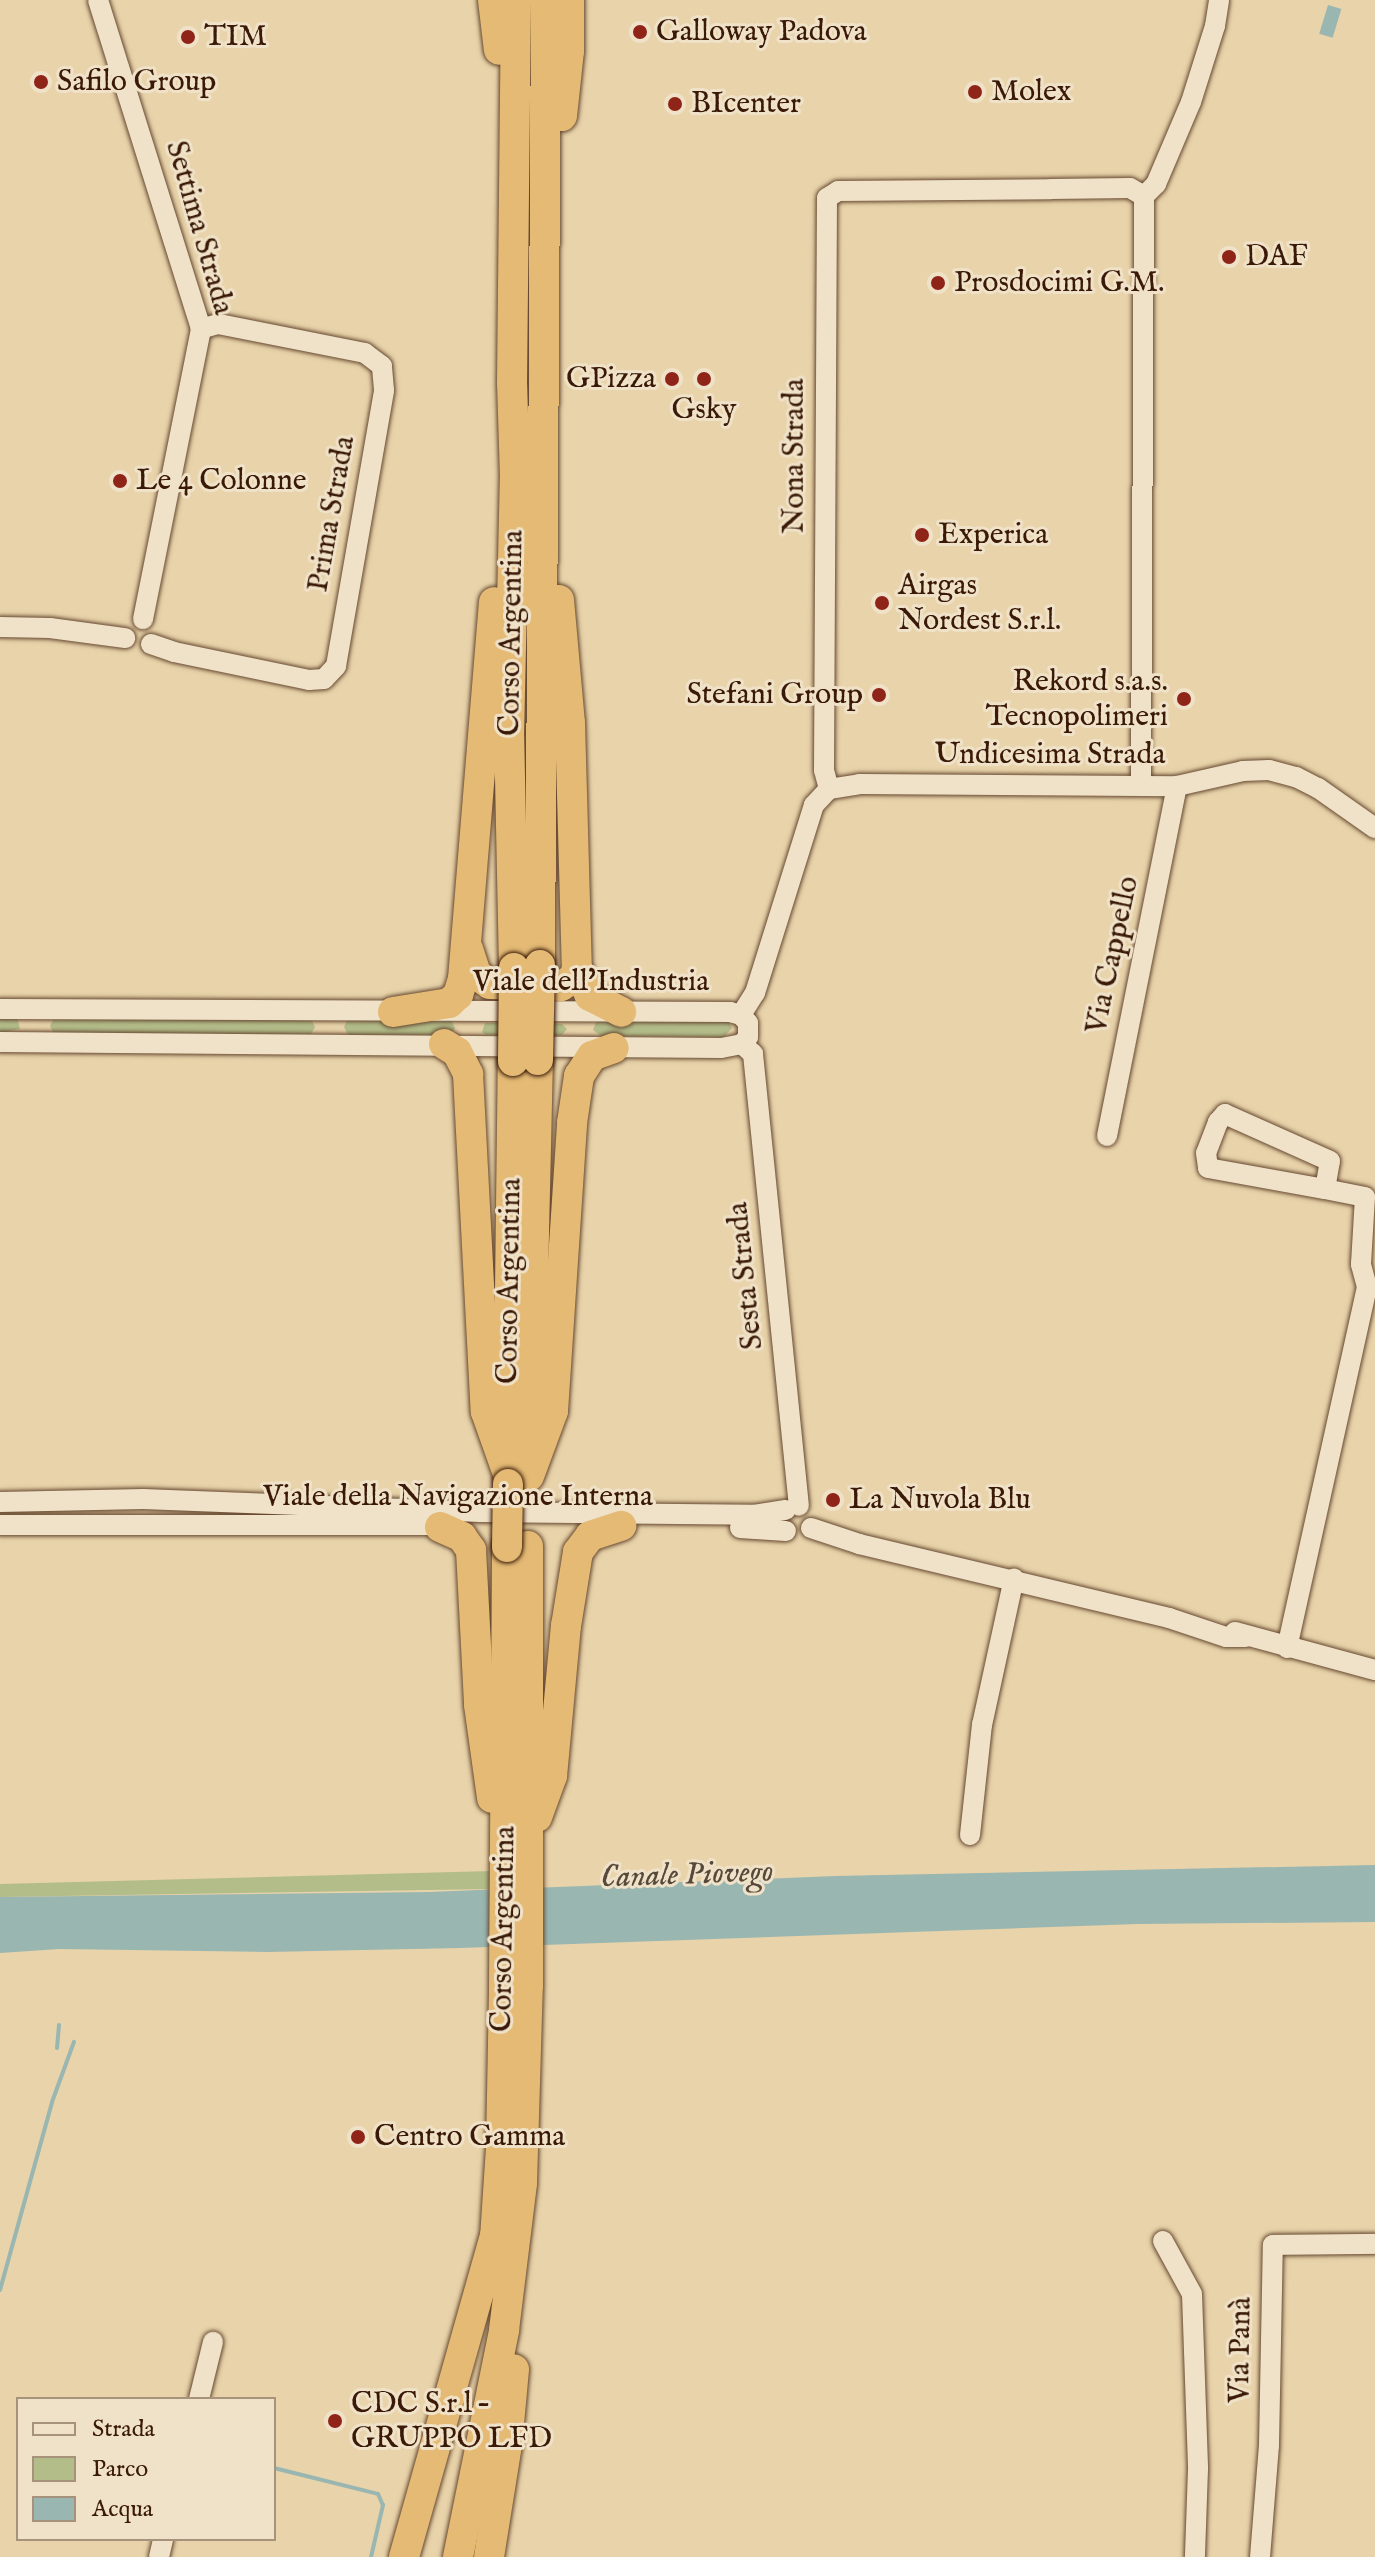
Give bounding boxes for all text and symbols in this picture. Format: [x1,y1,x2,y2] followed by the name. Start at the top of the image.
[656,14,867,50] place label: Galloway Padova
[204,19,267,55] place label: TIM
[631,23,649,41] marker: Galloway Padova
[179,28,197,46] marker: TIM
[57,64,216,100] place label: Safilo Group
[32,73,50,91] marker: Safilo Group
[991,74,1071,110] place label: Molex
[966,83,984,101] marker: Molex
[691,86,801,122] place label: BIcenter
[666,95,684,113] marker: BIcenter
[157,137,241,319] street label: Settima Strada
[1245,239,1308,275] place label: DAF
[1220,248,1238,266] marker: DAF
[954,265,1164,301] place label: Prosdocimi G.M.
[929,274,947,292] marker: Prosdocimi G.M.
[566,361,656,397] place label: GPizza
[663,370,681,388] marker: GPizza
[695,370,713,388] marker: Gsky
[777,378,813,534] street label: Nona Strada
[671,392,737,428] place label: Gsky
[301,433,363,595] street label: Prima Strada
[136,463,306,499] place label: Le 4 Colonne
[111,472,129,490] marker: Le 4 Colonne
[938,517,1048,553] place label: Experica
[913,526,931,544] marker: Experica
[492,530,532,736] street label: Corso Argentina
[898,568,1061,638] place label: Airgas Nordest S.r.l.
[873,594,891,612] marker: Airgas Nordest S.r.l.
[986,664,1168,734] place label: Rekord s.a.s. Tecnopolimeri
[686,677,863,713] place label: Stefani Group
[870,686,888,704] marker: Stefani Group
[1175,690,1193,708] marker: Rekord s.a.s. Tecnopolimeri
[934,737,1166,773] street label: Undicesima Strada
[1079,873,1147,1037] street label: Via Cappello
[473,964,709,1000] street label: Viale dell'Industria
[490,1178,530,1384] street label: Corso Argentina
[720,1200,772,1352] street label: Sesta Strada
[263,1479,653,1515] street label: Viale della Navigazione Interna
[849,1482,1031,1518] place label: La Nuvola Blu
[824,1491,842,1509] marker: La Nuvola Blu
[484,1826,524,2032] street label: Corso Argentina
[600,1854,774,1898] water label: Canale Piovego
[374,2119,565,2155] place label: Centro Gamma
[349,2128,367,2146] marker: Centro Gamma
[1222,2297,1260,2403] street label: Via Panà
[351,2386,552,2456] place label: CDC S.r.l – GRUPPO LFD
[16,2397,276,2541] legend
[326,2412,344,2430] marker: CDC S.r.l – GRUPPO LFD
[92,2414,155,2445] text: Strada
[92,2454,148,2485] text: Parco
[92,2494,153,2525] text: Acqua

